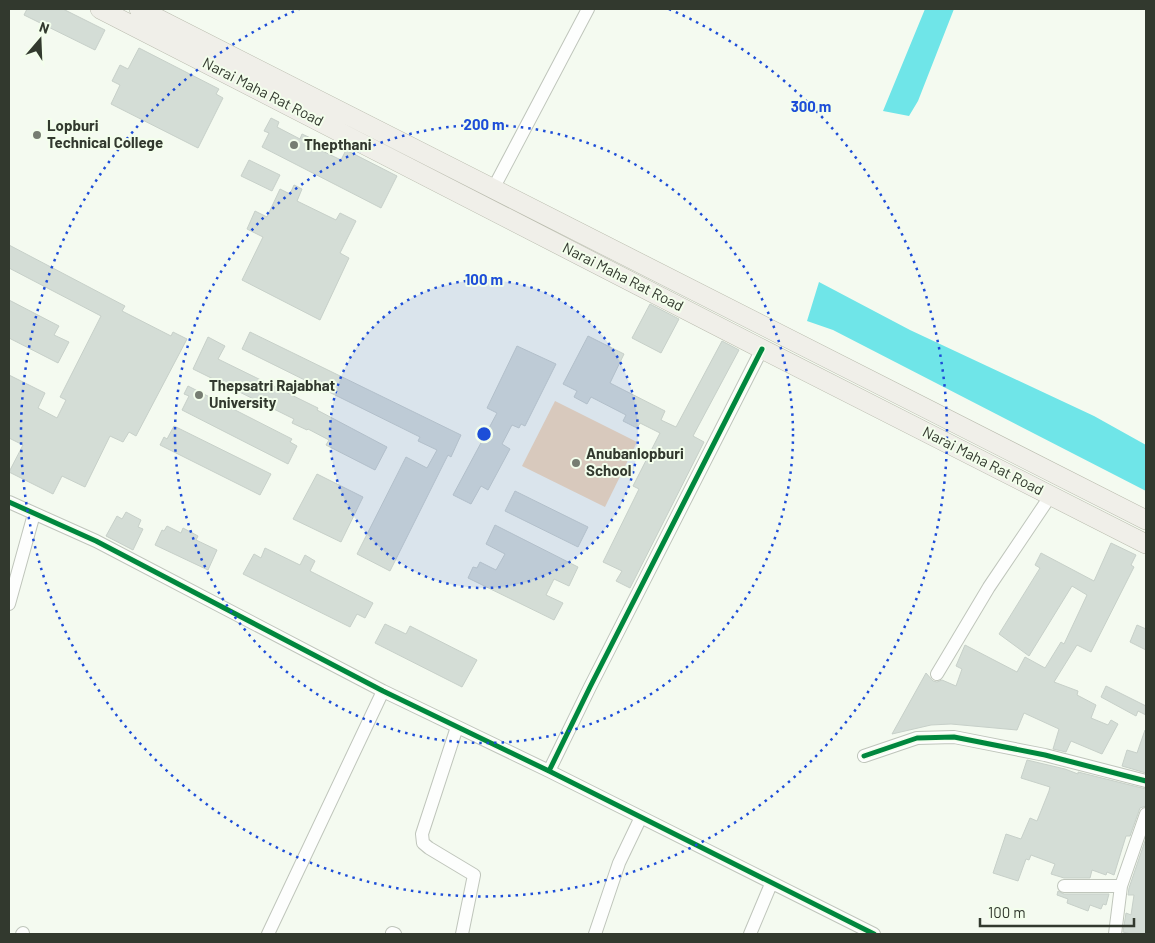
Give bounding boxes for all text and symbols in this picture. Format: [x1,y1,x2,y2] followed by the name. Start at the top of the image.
[15,15,65,65] north arrow
[37,18,52,37] text: N
[200,53,327,129] street label: Narai Maha Rat Road
[791,97,831,115] text: 300 m
[463,115,505,133] text: 200 m
[47,116,163,151] place label: Lopburi Technical College
[31,129,43,141] marker: Lopburi Technical College
[304,135,372,153] place label: Thepthani
[288,139,300,151] marker: Thepthani
[560,238,687,314] street label: Narai Maha Rat Road
[465,270,503,288] text: 100 m
[209,376,335,411] place label: Thepsatri Rajabhat University
[193,389,205,401] marker: Thepsatri Rajabhat University
[920,422,1047,498] street label: Narai Maha Rat Road
[475,425,493,443] centre of rings
[586,444,684,479] place label: Anubanlopburi School
[570,457,582,469] marker: Anubanlopburi School
[980,896,1134,928] scale bar
[988,903,1026,921] text: 100 m

